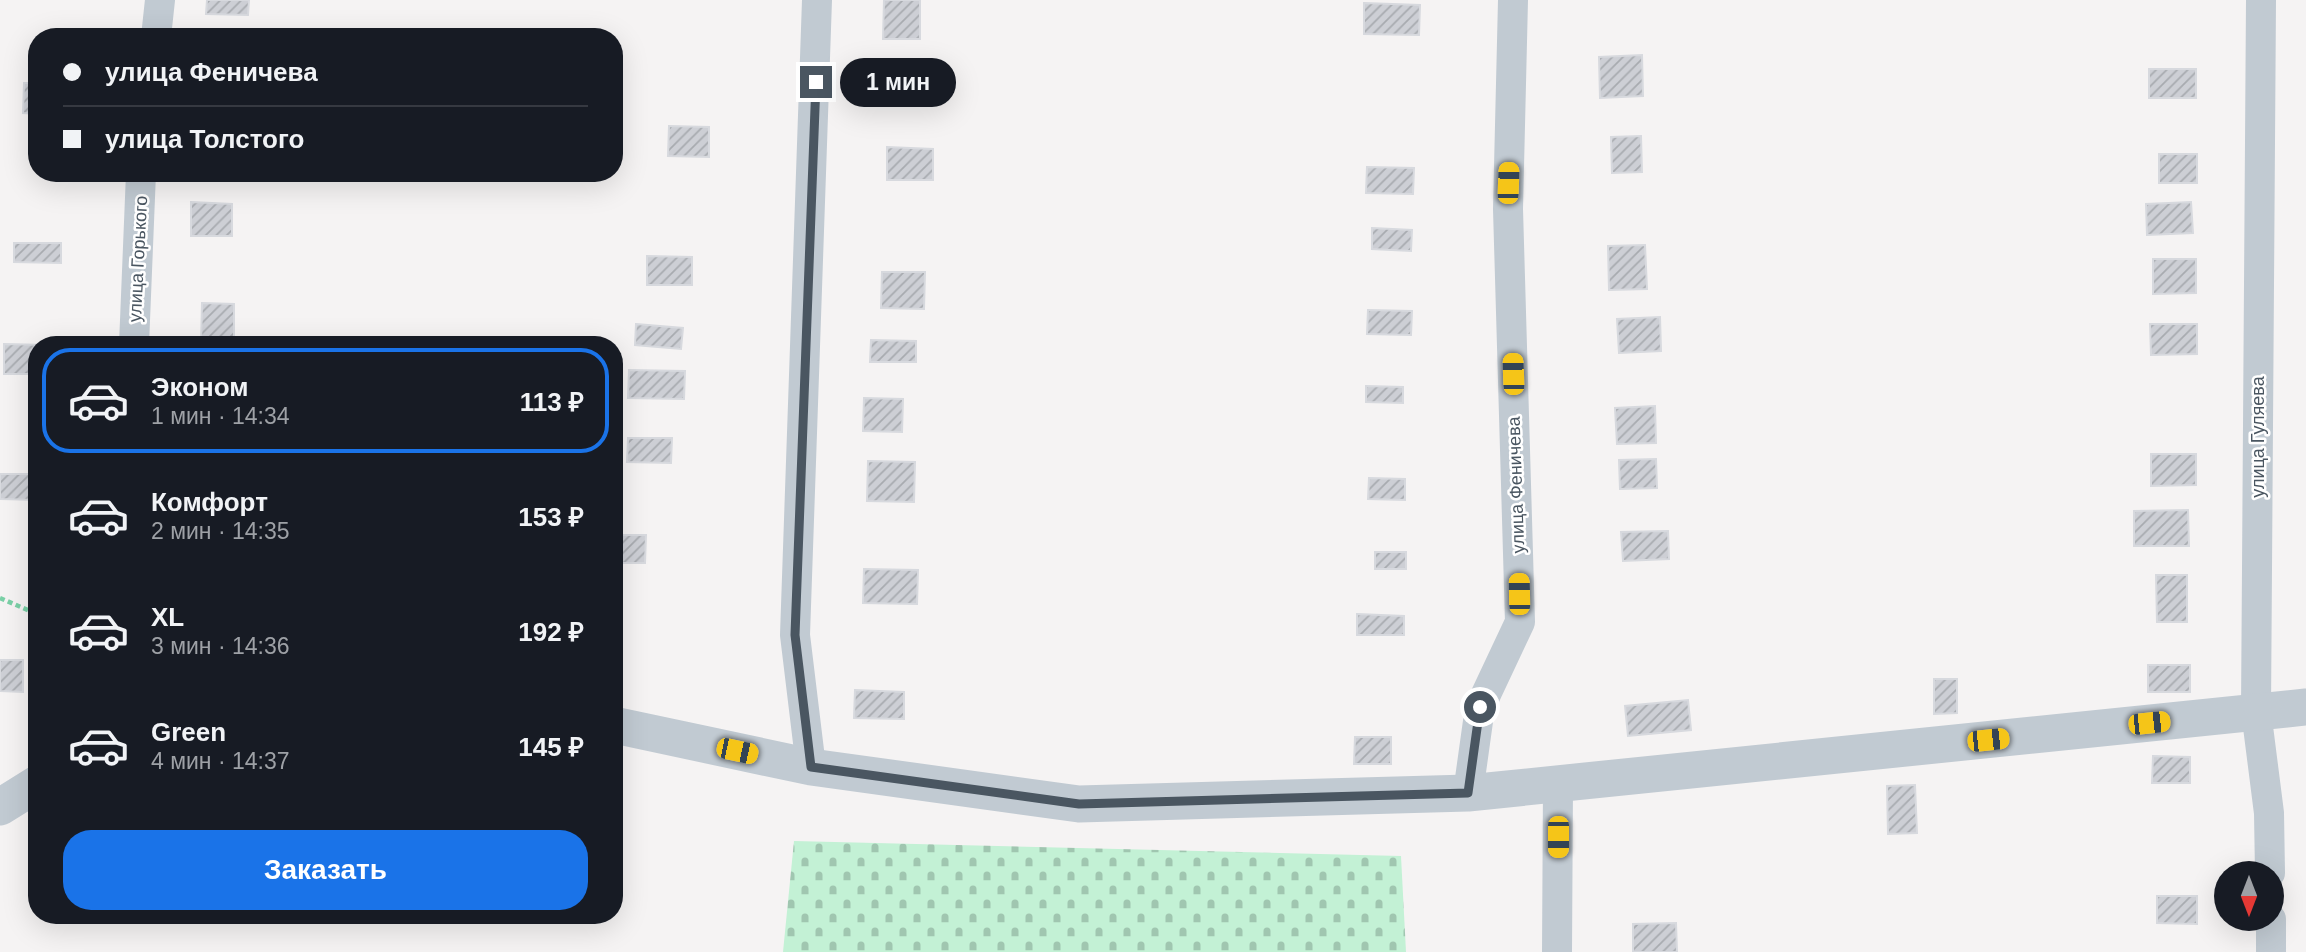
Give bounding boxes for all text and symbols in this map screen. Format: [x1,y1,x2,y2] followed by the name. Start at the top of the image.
[105,57,318,87] text: улица Феничева
[840,57,956,106] callout: 1 мин
[800,66,832,98] route end
[866,69,930,95] text: 1 мин
[105,124,304,154] text: улица Толстого
[1497,162,1520,204] car
[125,195,151,323] street label: улица Горького
[1502,353,1525,395] car
[67,369,130,432] icon: car
[151,372,249,402] text: Эконом
[2248,375,2268,498] street label: улица Гуляева
[520,387,584,417] text: 113 ₽
[151,403,290,429] text: 1 мин · 14:34
[1504,415,1528,554] street label: улица Феничева
[67,484,130,547] icon: car
[151,487,268,517] text: Комфорт
[518,502,584,532] text: 153 ₽
[151,518,290,544] text: 2 мин · 14:35
[1509,573,1530,615] car
[67,599,130,662] icon: car
[151,602,184,632] text: XL
[518,617,584,647] text: 192 ₽
[151,633,290,659] text: 3 мин · 14:36
[1464,691,1496,723] route start
[2128,710,2171,736] car
[67,714,130,777] icon: car
[151,717,226,747] text: Green
[1967,727,2010,753] car
[518,732,584,762] text: 145 ₽
[715,736,760,766] car
[151,748,290,774] text: 4 мин · 14:37
[1548,816,1569,858] car
[63,830,588,910] button: Заказать
[2214,861,2284,931] north arrow
[2214,861,2284,931] map controls

